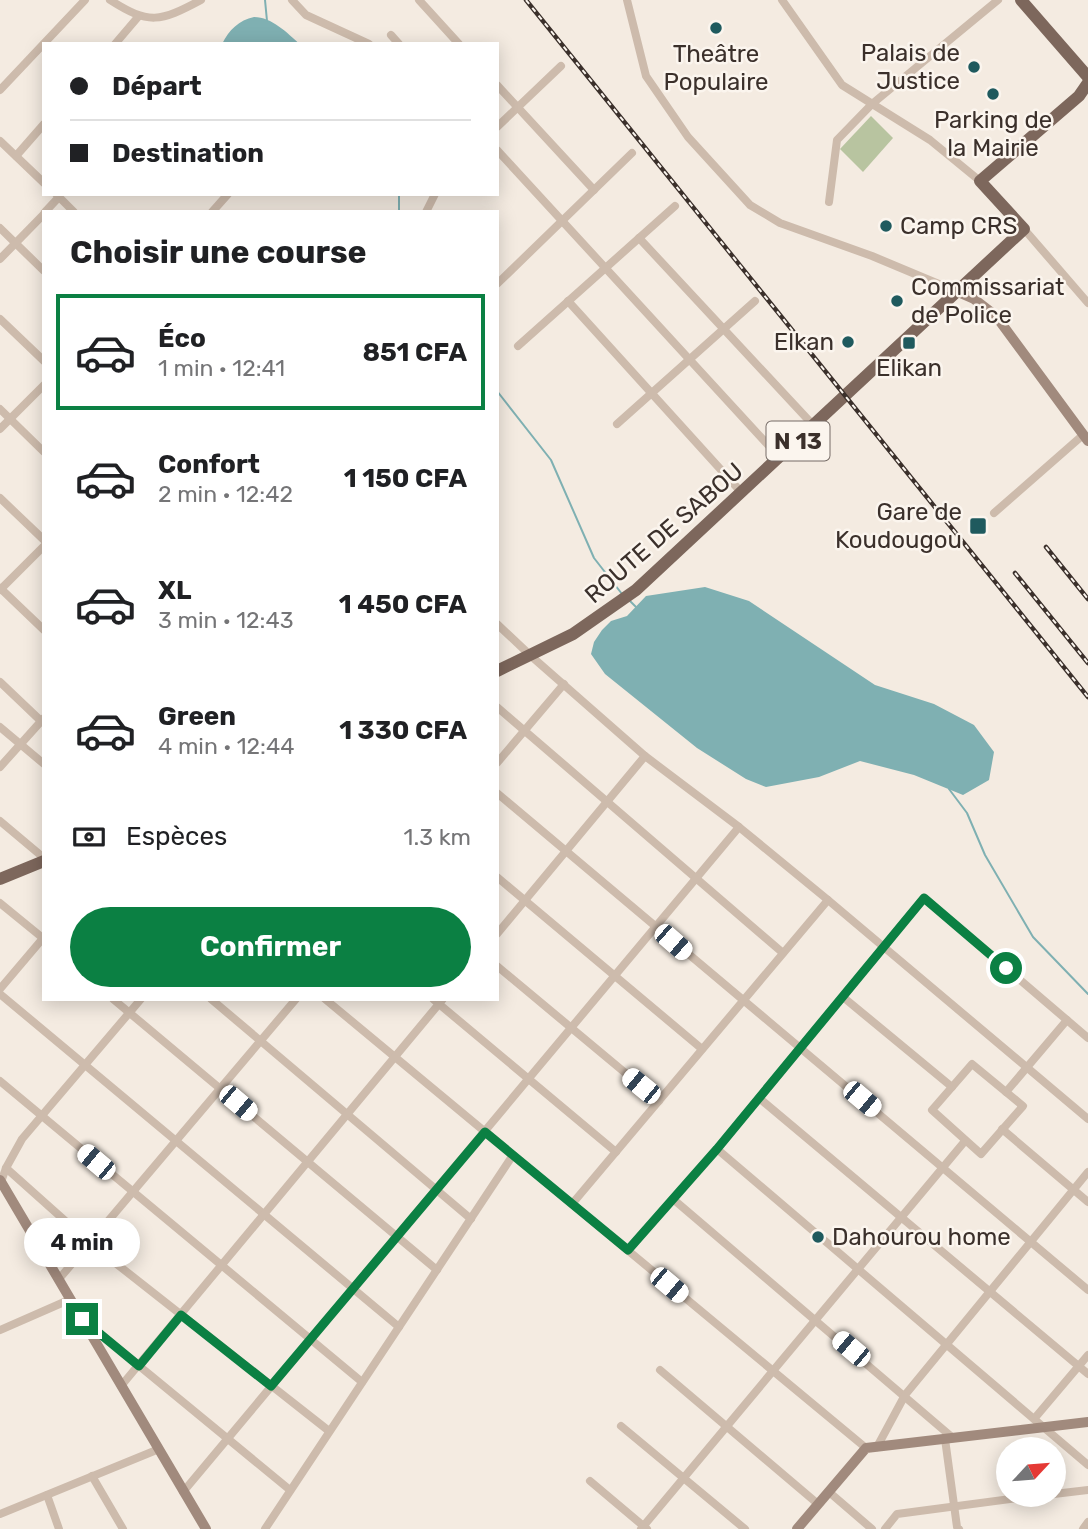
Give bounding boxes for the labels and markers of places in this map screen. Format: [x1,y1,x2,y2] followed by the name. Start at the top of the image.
[708,20,724,36] marker: Theâtre Populaire
[861,39,960,95] place label: Palais de Justice
[664,40,769,96] place label: Theâtre Populaire
[966,59,982,75] marker: Palais de Justice
[985,86,1001,102] marker: Parking de la Mairie
[934,106,1052,162] place label: Parking de la Mairie
[900,212,1017,240] place label: Camp CRS
[878,218,894,234] marker: Camp CRS
[911,273,1064,329] place label: Commissariat de Police
[889,293,905,309] marker: Commissariat de Police
[774,328,834,356] place label: Elkan
[840,334,856,350] marker: Elkan
[901,335,917,351] marker: Elikan
[876,354,942,382] place label: Elikan
[835,498,962,554] place label: Gare de Koudougou
[968,516,988,536] marker: Gare de Koudougou
[832,1223,1011,1251] place label: Dahourou home
[810,1229,826,1245] marker: Dahourou home

